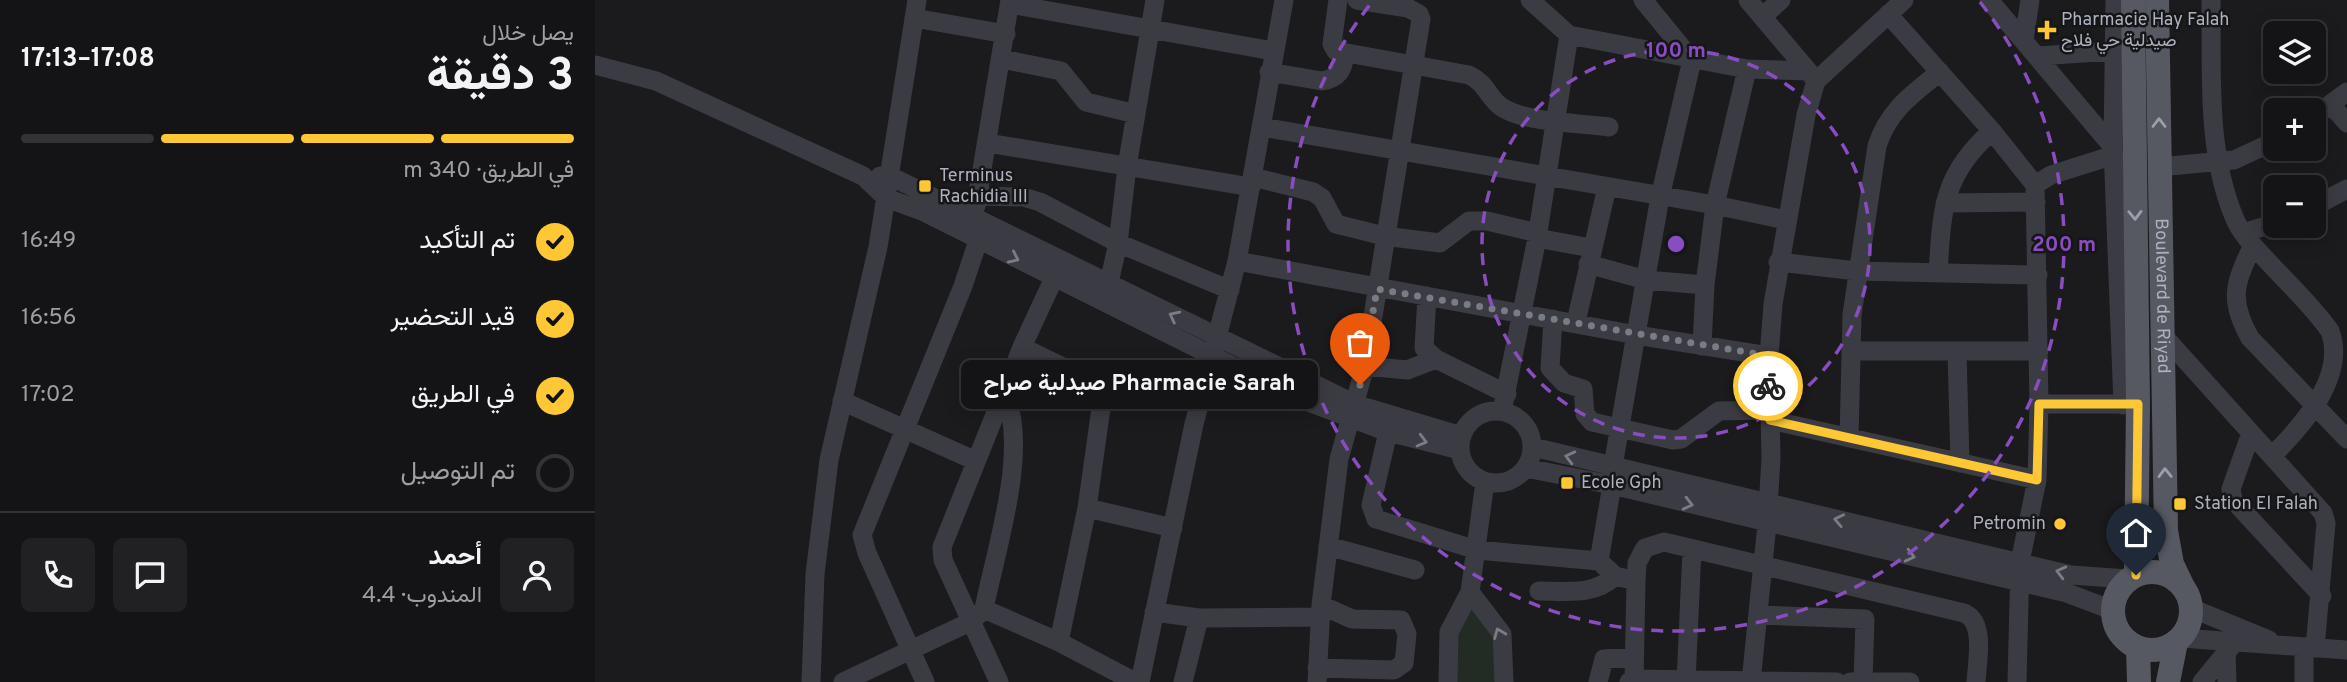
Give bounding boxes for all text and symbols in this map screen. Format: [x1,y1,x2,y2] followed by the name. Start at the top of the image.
[2061,9,2229,55] place label: Pharmacie Hay Falah صيدلية حي فلاح
[482,20,574,49] text: يصل خلال
[2263,21,2326,238] map controls
[2263,21,2326,84] button: layers
[2039,22,2055,38] marker: Pharmacie Hay Falah صيدلية حي فلاح
[1646,38,1706,65] text: 100 m
[21,43,155,76] text: 17:08–17:13
[426,48,574,107] text: 3 دقيقة
[2263,98,2326,161] button: +
[2151,117,2167,127] one-way arrow
[403,157,574,186] text: في الطريق · 340 m
[939,165,1028,209] place label: Terminus Rachidia III
[2263,175,2326,238] button: −
[917,178,933,194] marker: Terminus Rachidia III
[2127,210,2143,221] one-way arrow
[2149,218,2175,374] street label: Boulevard de Riyad
[536,223,574,261] icon: check
[419,225,515,258] text: تم التأكيد
[21,227,76,256] text: 16:49
[1664,232,1688,256] centre of rings
[2032,232,2096,259] text: 200 m
[1007,250,1019,264] one-way arrow
[536,300,574,338] icon: check
[390,302,515,335] text: قيد التحضير
[21,304,77,333] text: 16:56
[1169,311,1181,325] one-way arrow
[1330,313,1390,385] pin
[1341,324,1379,362] icon: bag
[1733,351,1803,421] courier
[961,360,1318,410] callout: Pharmacie Sarah صيدلية صراح
[1749,367,1787,405] icon: bike
[983,370,1296,399] text: Pharmacie Sarah صيدلية صراح
[536,377,574,415] icon: check
[411,379,515,412] text: في الطريق
[21,381,75,410] text: 17:02
[1416,433,1428,447] one-way arrow
[1564,451,1576,465] one-way arrow
[401,456,515,489] text: تم التوصيل
[2157,467,2172,478] one-way arrow
[1581,472,1662,495] place label: Ecole Gph
[1559,475,1575,491] marker: Ecole Gph
[2194,493,2318,516] place label: Station El Falah
[1682,496,1694,510] one-way arrow
[2172,496,2188,512] marker: Station El Falah
[2106,503,2166,575] pin
[1973,513,2046,536] place label: Petromin
[1833,514,1845,529] one-way arrow
[2117,514,2155,552] icon: home
[2052,516,2068,532] marker: Petromin
[21,538,95,612] button: phone
[113,538,187,612] button: chat
[500,538,574,612] button: person
[429,541,482,574] text: أحمد
[1903,548,1915,562] one-way arrow
[2055,566,2067,581] one-way arrow
[362,582,482,611] text: المندوب · 4.4
[1493,628,1507,640] one-way arrow

